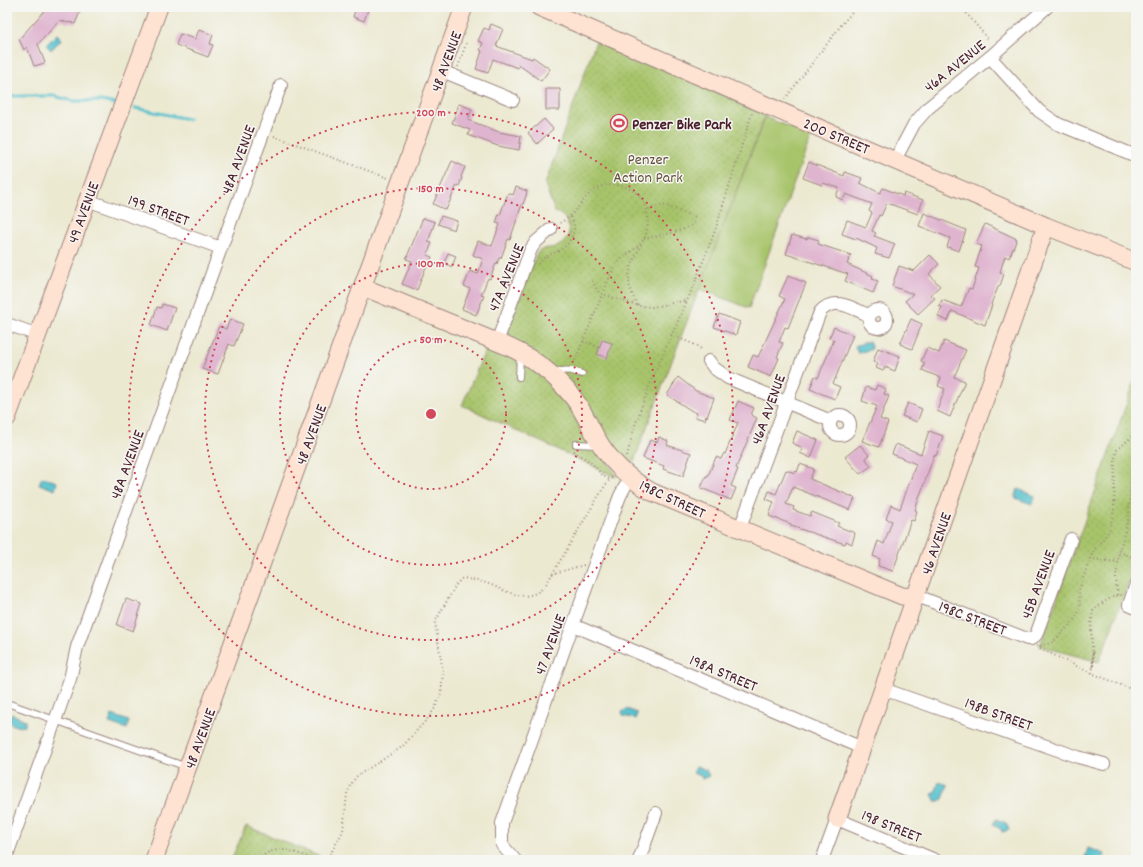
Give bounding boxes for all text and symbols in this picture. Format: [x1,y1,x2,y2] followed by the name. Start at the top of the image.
[426,27,469,96] street label: 48 AVENUE
[920,34,992,99] street label: 46A AVENUE
[416,105,446,122] text: 200 m
[609,113,629,133] sports icon: Penzer Bike Park
[799,113,873,162] street label: 200 STREET
[632,114,732,137] place label: Penzer Bike Park
[216,121,263,198] street label: 48A AVENUE
[613,149,683,190] park label: Penzer Action Park
[63,178,106,247] street label: 49 AVENUE
[418,181,444,198] text: 150 m
[124,190,193,233] street label: 199 STREET
[483,240,532,316] street label: 47A AVENUE
[418,256,444,273] text: 100 m
[419,332,443,349] text: 50 m
[746,371,793,448] street label: 46A AVENUE
[291,400,334,469] street label: 48 AVENUE
[424,407,438,421] centre of rings
[105,426,152,503] street label: 48A AVENUE
[635,475,710,526] street label: 198C STREET
[916,509,959,578] street label: 46 AVENUE
[1016,546,1063,623] street label: 45B AVENUE
[935,596,1010,643] street label: 198C STREET
[530,611,573,678] street label: 47 AVENUE
[685,650,761,699] street label: 198A STREET
[961,692,1036,738] street label: 198B STREET
[180,704,223,773] street label: 48 AVENUE
[858,805,925,850] street label: 198 STREET

